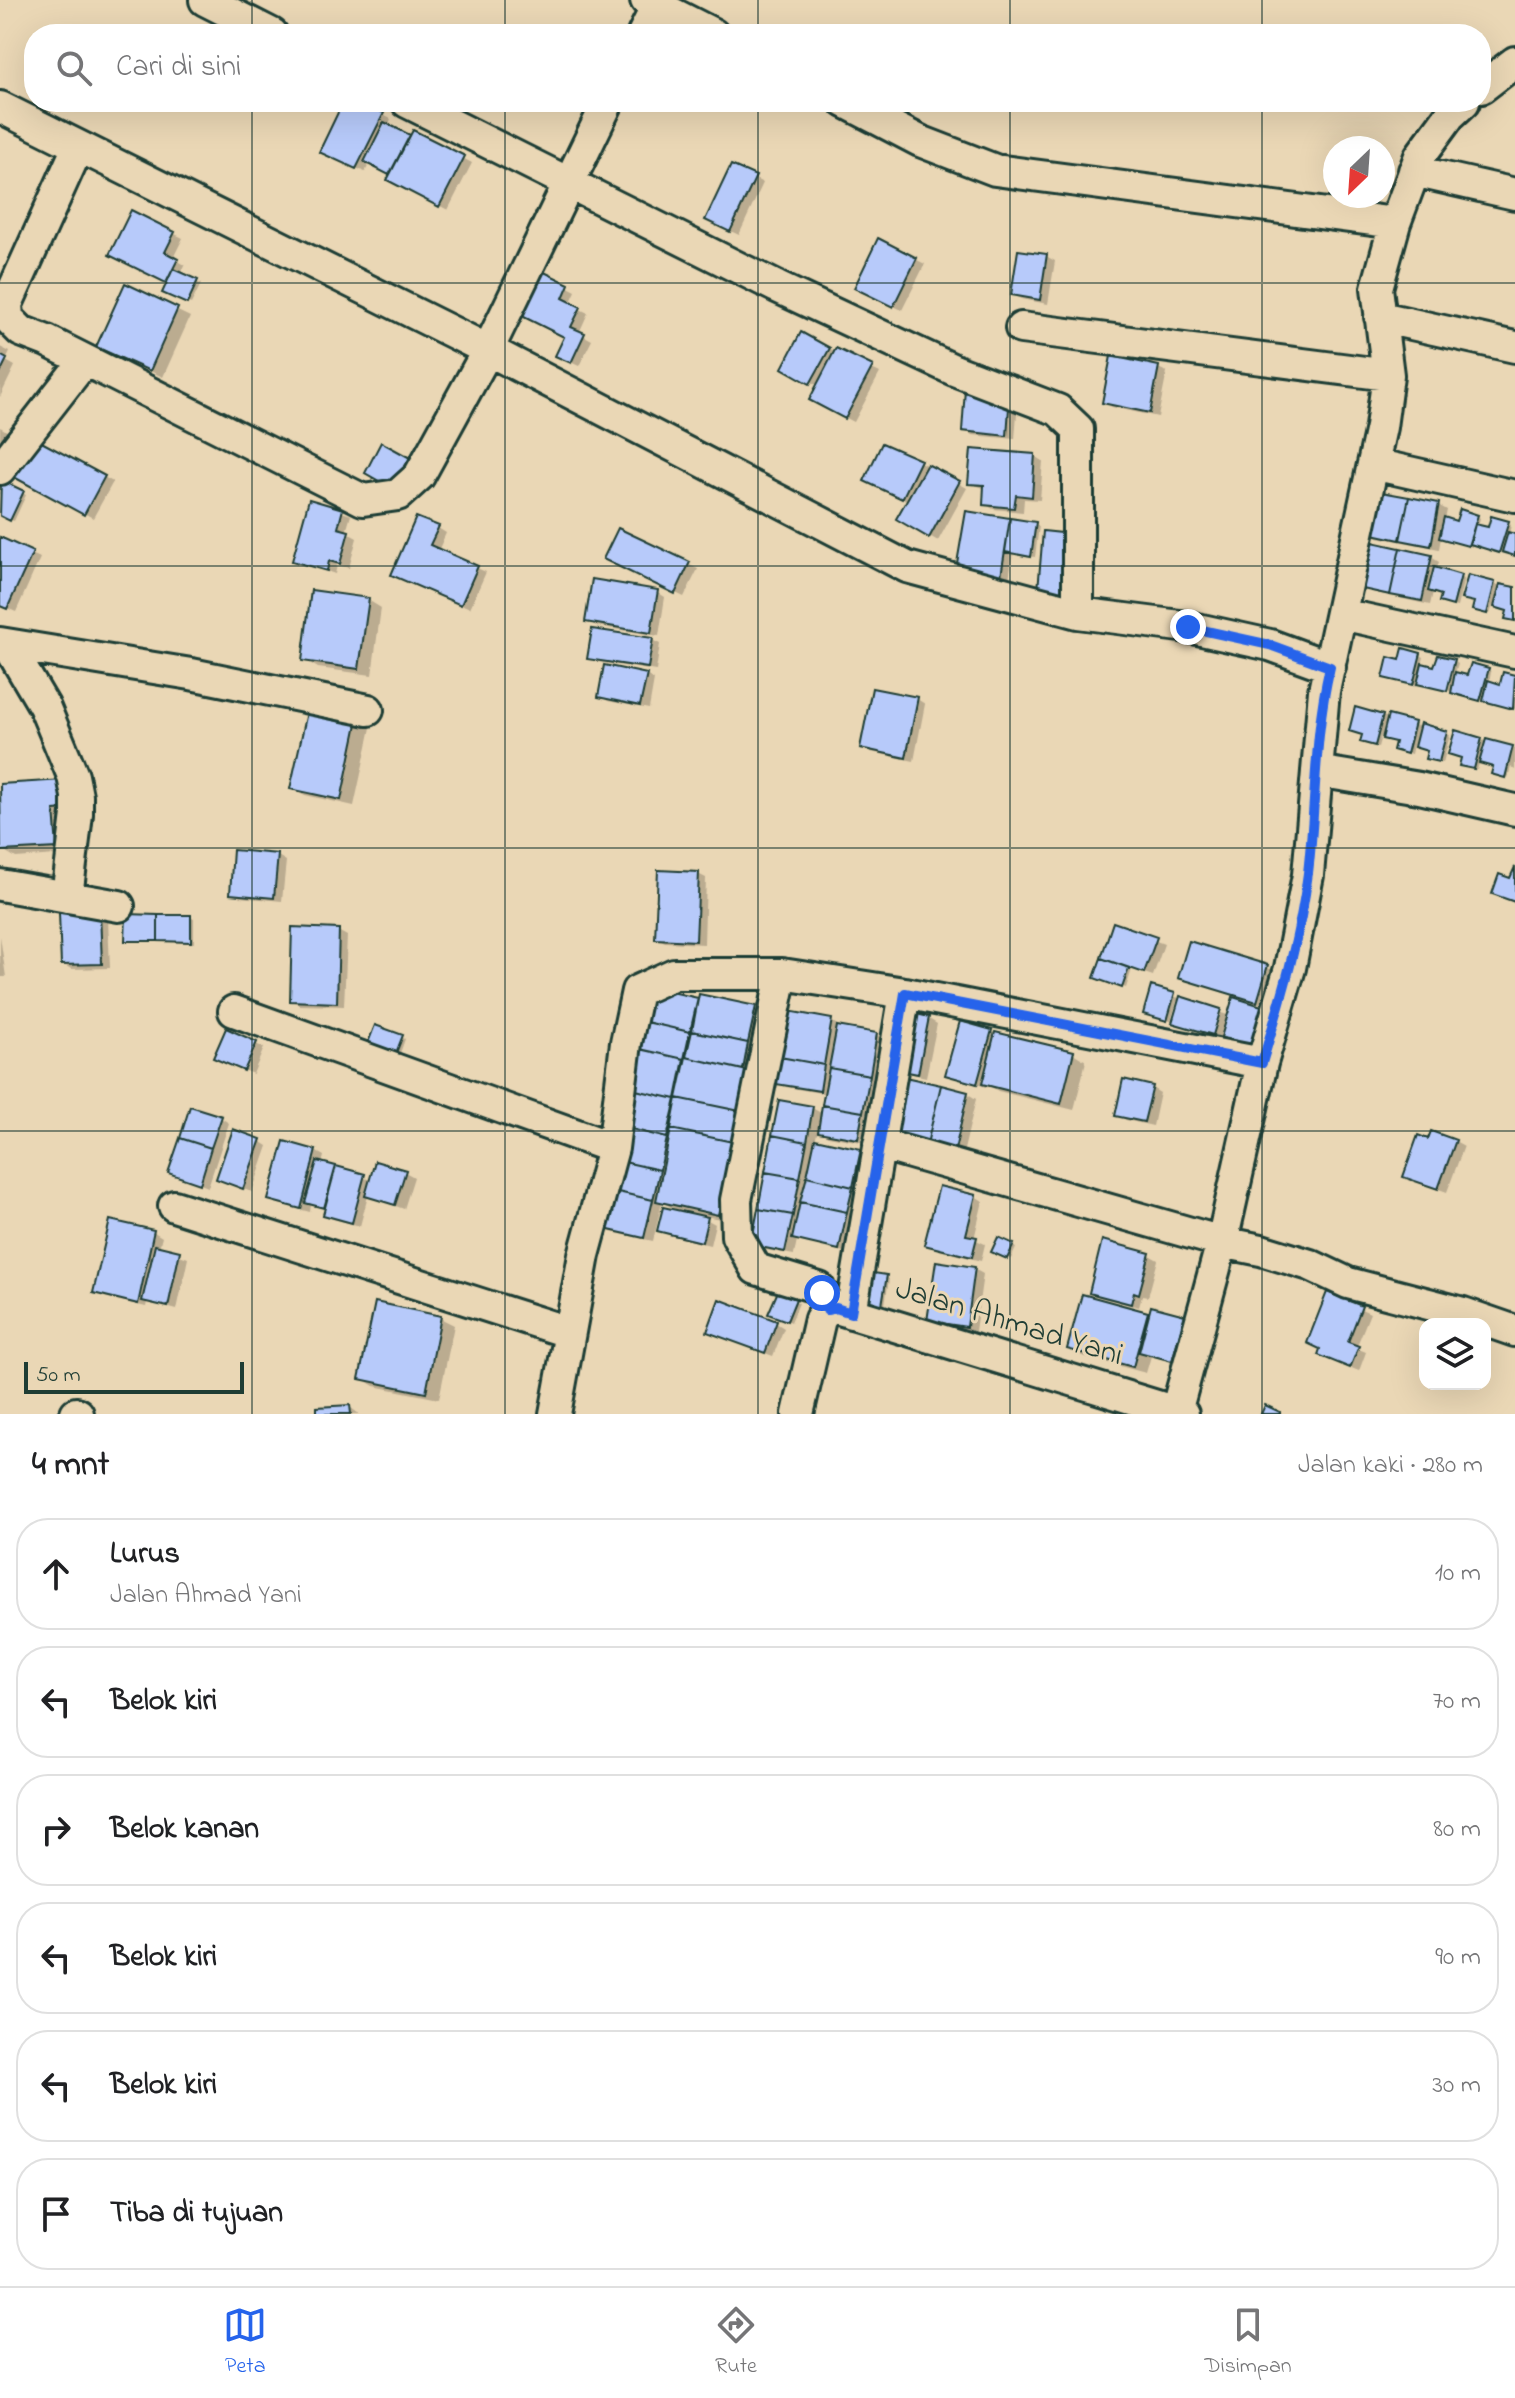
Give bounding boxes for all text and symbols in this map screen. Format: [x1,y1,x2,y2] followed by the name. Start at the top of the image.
[24,24,1491,112] search box
[52,46,96,90] icon: search
[116,46,242,90] text: Cari di sini
[1323,136,1395,208] north arrow
[1170,609,1206,645] route end
[889,1266,1129,1380] street label: Jalan Ahmad Yani
[804,1275,840,1311] route start
[1419,1318,1491,1390] map controls
[1419,1318,1491,1390] button: layers
[24,1358,244,1394] scale bar
[36,1360,81,1392] text: 50 m
[32,1441,109,1491] text: 4 mnt
[1298,1447,1483,1485] text: Jalan kaki · 280 m
[110,1533,180,1577] text: Lurus
[34,1552,78,1596] icon: ahead
[1435,1555,1481,1593] text: 10 m
[110,1577,302,1615] text: Jalan Ahmad Yani
[34,1680,78,1724] icon: left
[110,1680,217,1724] text: Belok kiri
[1432,1683,1481,1721] text: 70 m
[34,1808,78,1852] icon: right
[110,1808,259,1852] text: Belok kanan
[1433,1811,1481,1849] text: 80 m
[34,1936,78,1980] icon: left
[110,1936,217,1980] text: Belok kiri
[1435,1939,1481,1977] text: 90 m
[34,2064,78,2108] icon: left
[110,2064,217,2108] text: Belok kiri
[1432,2067,1481,2105] text: 30 m
[34,2192,78,2236] icon: arrive
[110,2192,283,2236] text: Tiba di tujuan
[223,2303,267,2383] tab: Peta
[714,2303,758,2383] tab: Rute
[1205,2303,1292,2383] tab: Disimpan

